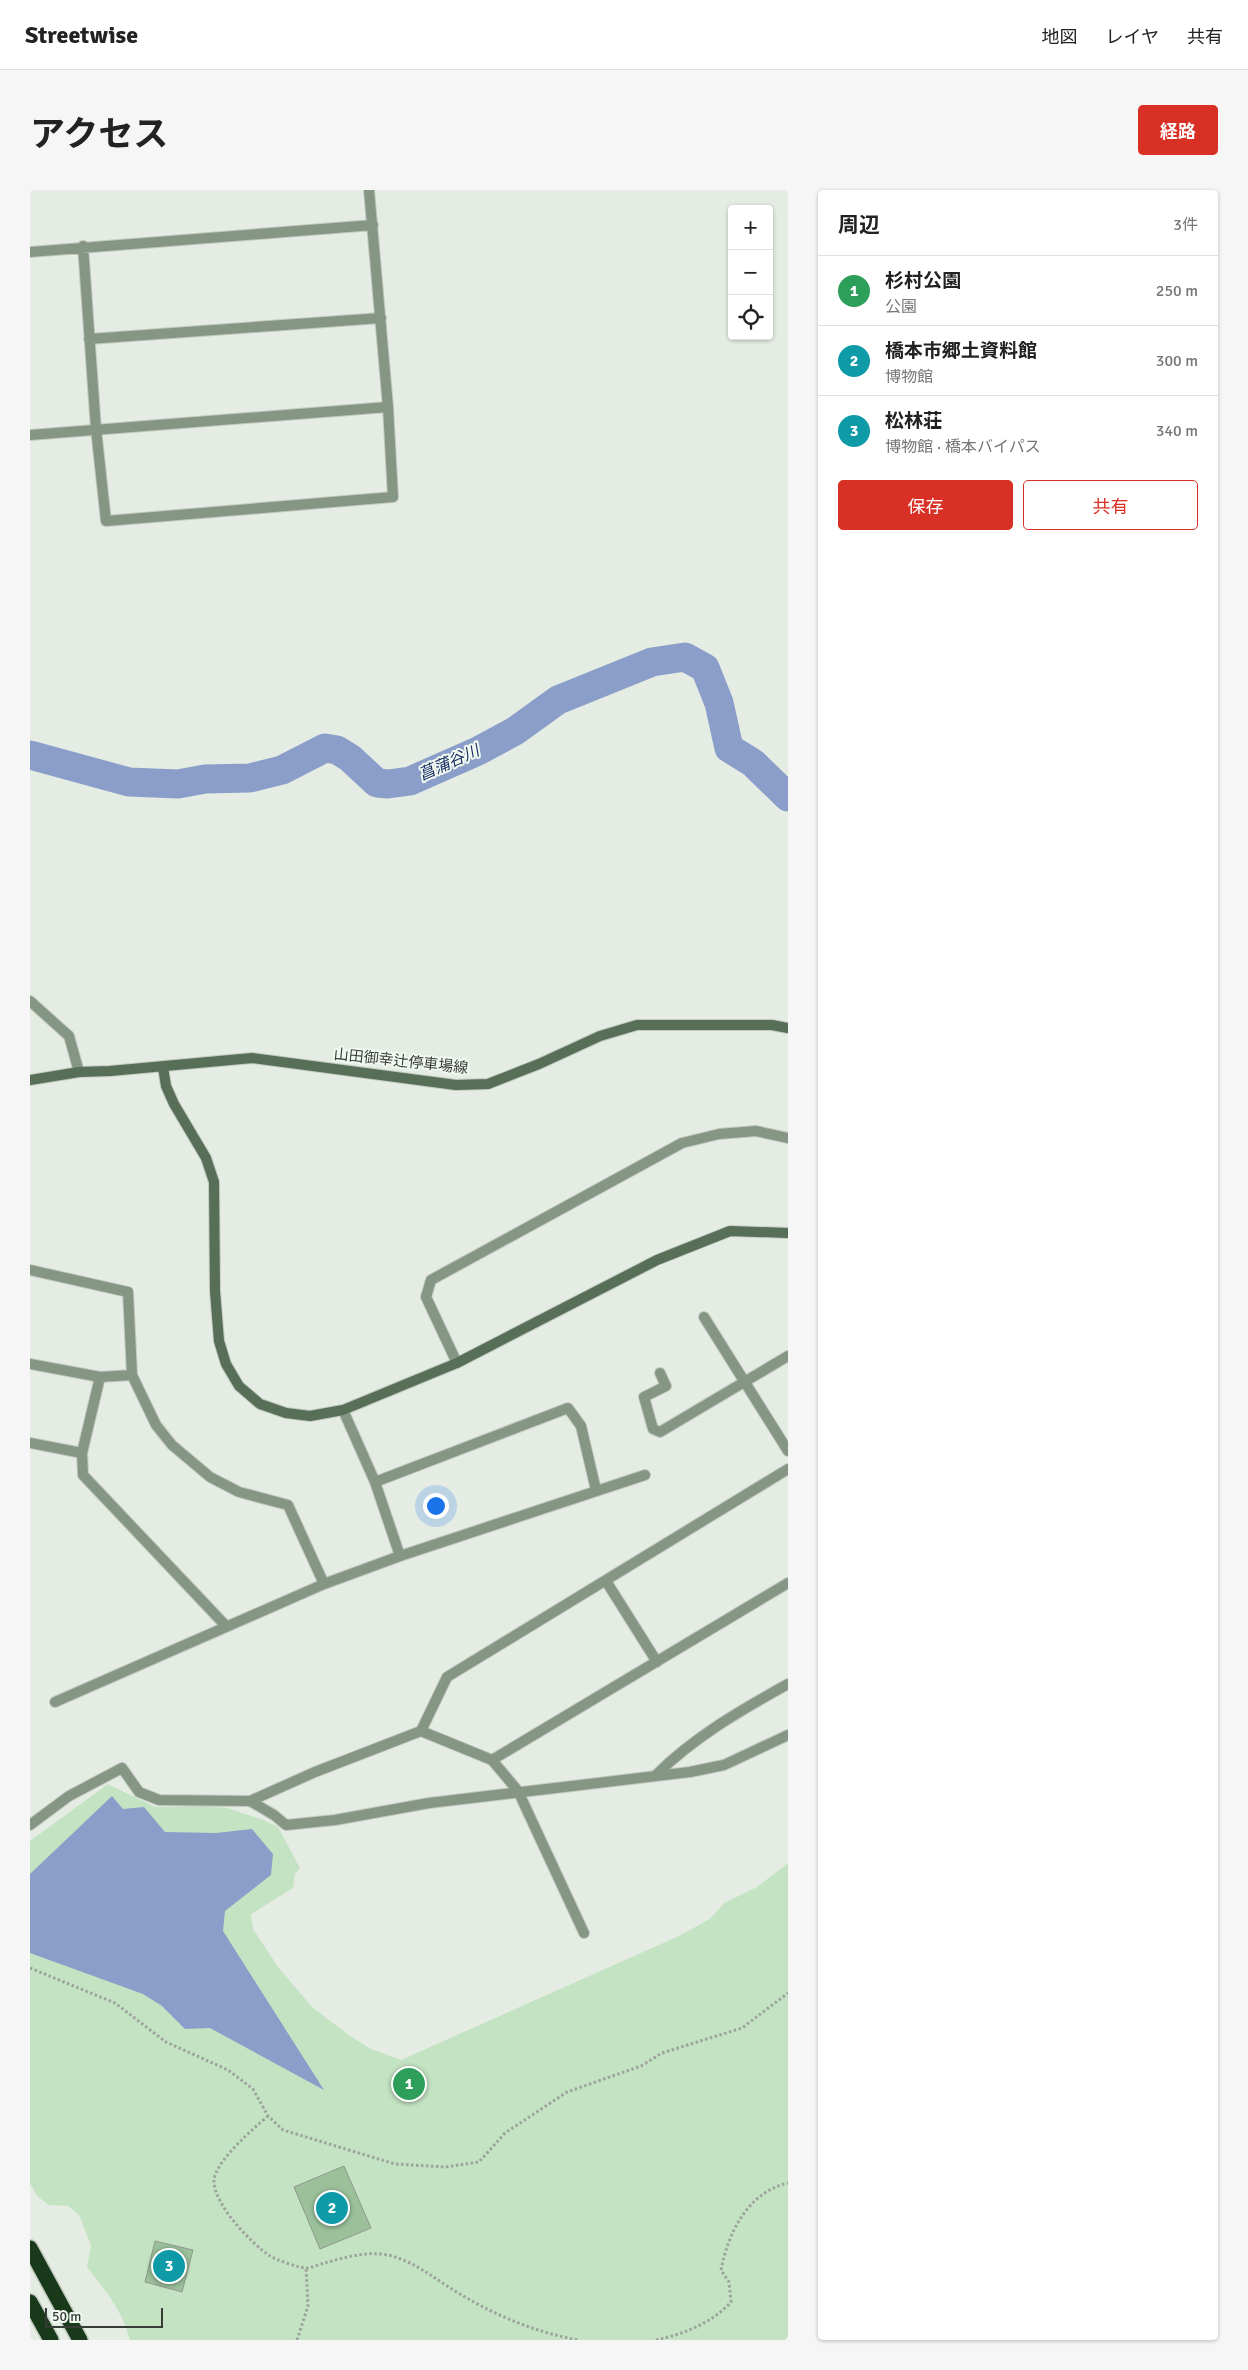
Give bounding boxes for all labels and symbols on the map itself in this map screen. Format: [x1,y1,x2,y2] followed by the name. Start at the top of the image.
[416,740,484,785] water label: 菖蒲谷川
[333,1045,469,1077] street label: 山田御幸辻停車場線
[423,1493,449,1519] your location
[393,2065,425,2103] pin: 1
[316,2189,348,2227] pin: 2
[153,2247,185,2285] pin: 3
[45,2305,162,2328] scale bar

